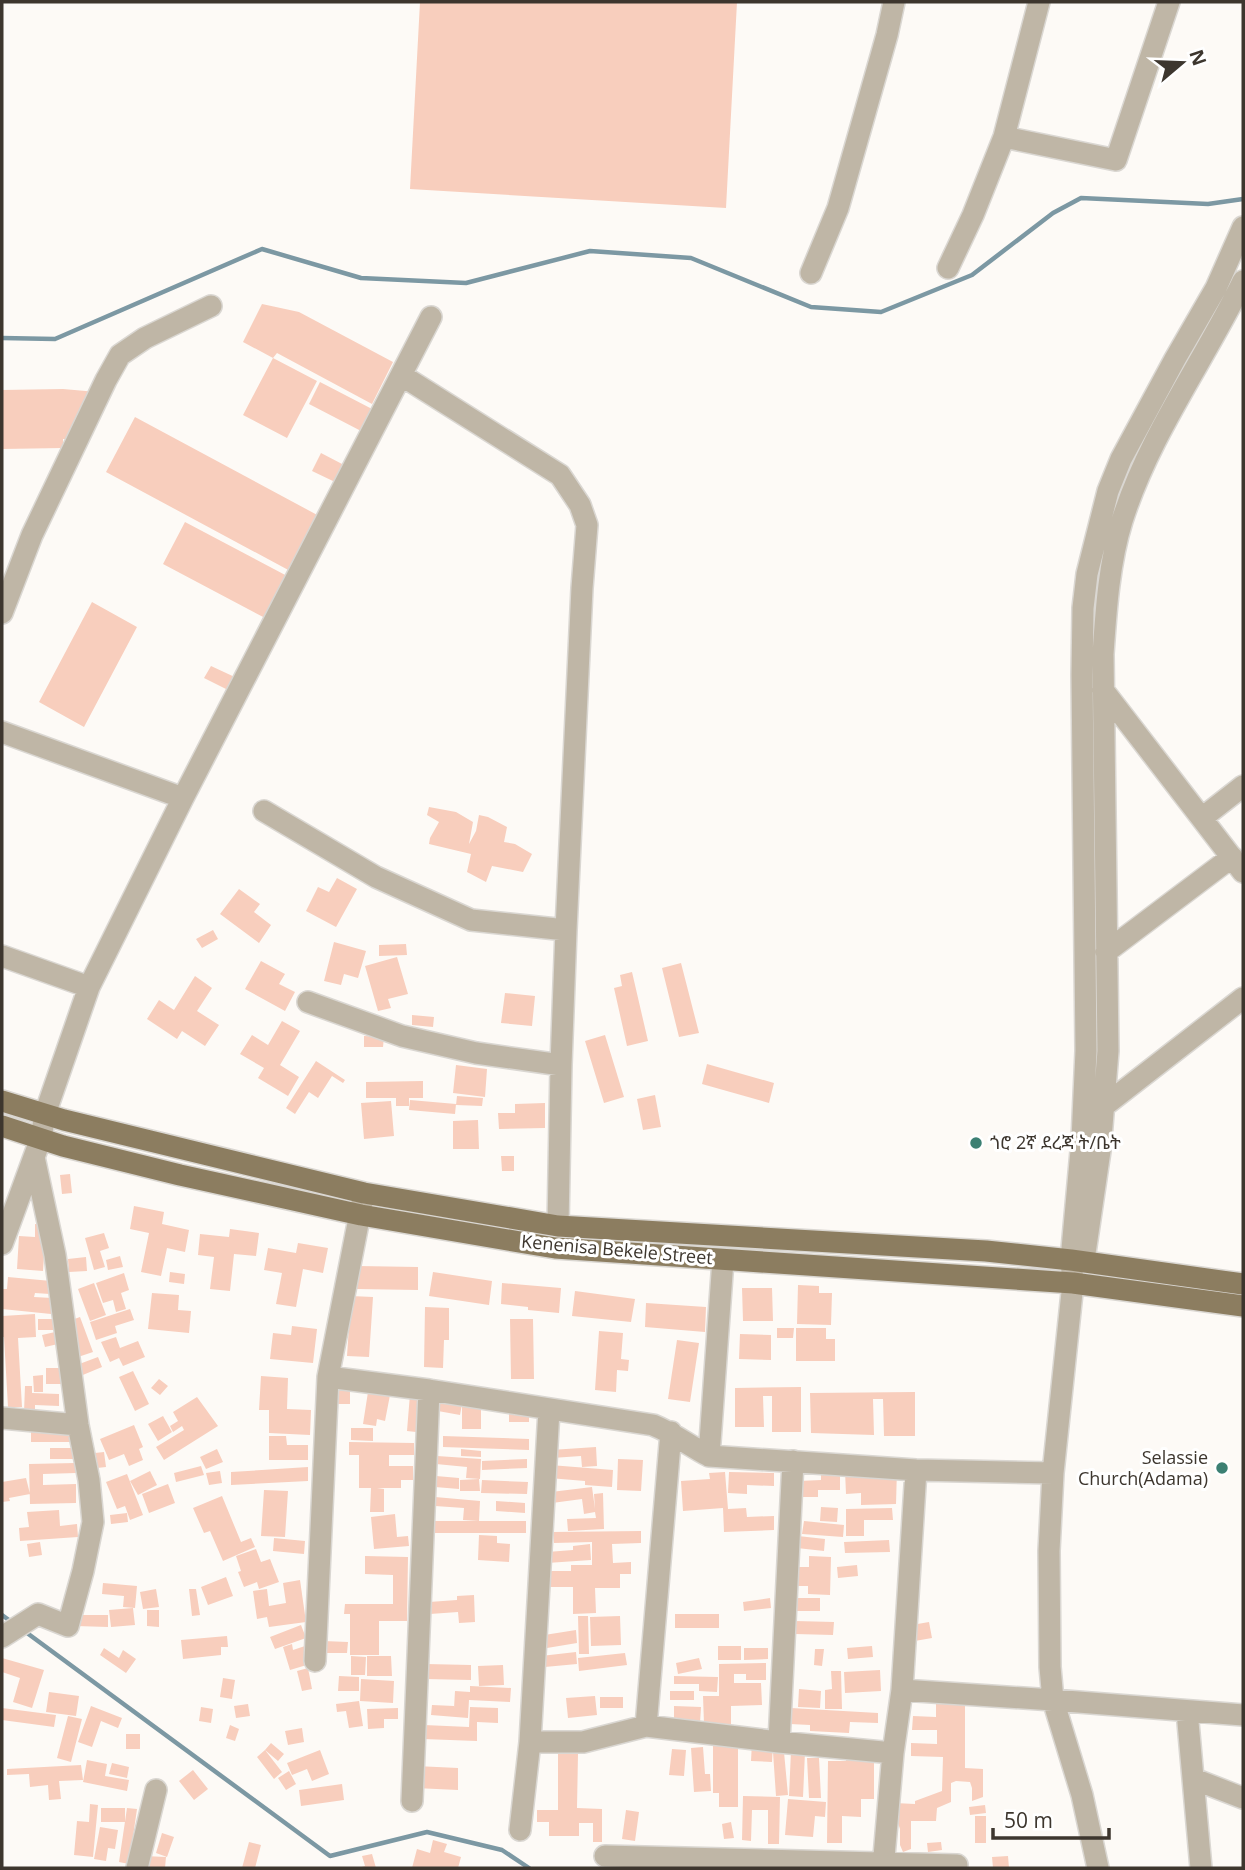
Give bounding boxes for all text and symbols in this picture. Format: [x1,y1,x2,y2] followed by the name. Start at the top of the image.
[1147,28,1217,98] north arrow
[1183,46,1213,69] text: N
[990,1130,1121,1154] place label: ጎሮ 2ኛ ደረጃ ት/ቤት
[968,1135,984,1151] marker: ጎሮ 2ኛ ደረጃ ት/ቤት
[520,1229,714,1269] street label: Kenenisa Bekele Street
[1078,1445,1208,1490] place label: Selassie Church(Adama)
[1214,1460,1230,1476] marker: Selassie Church(Adama)
[993,1797,1108,1841] scale bar
[1004,1806,1053,1834] text: 50 m

